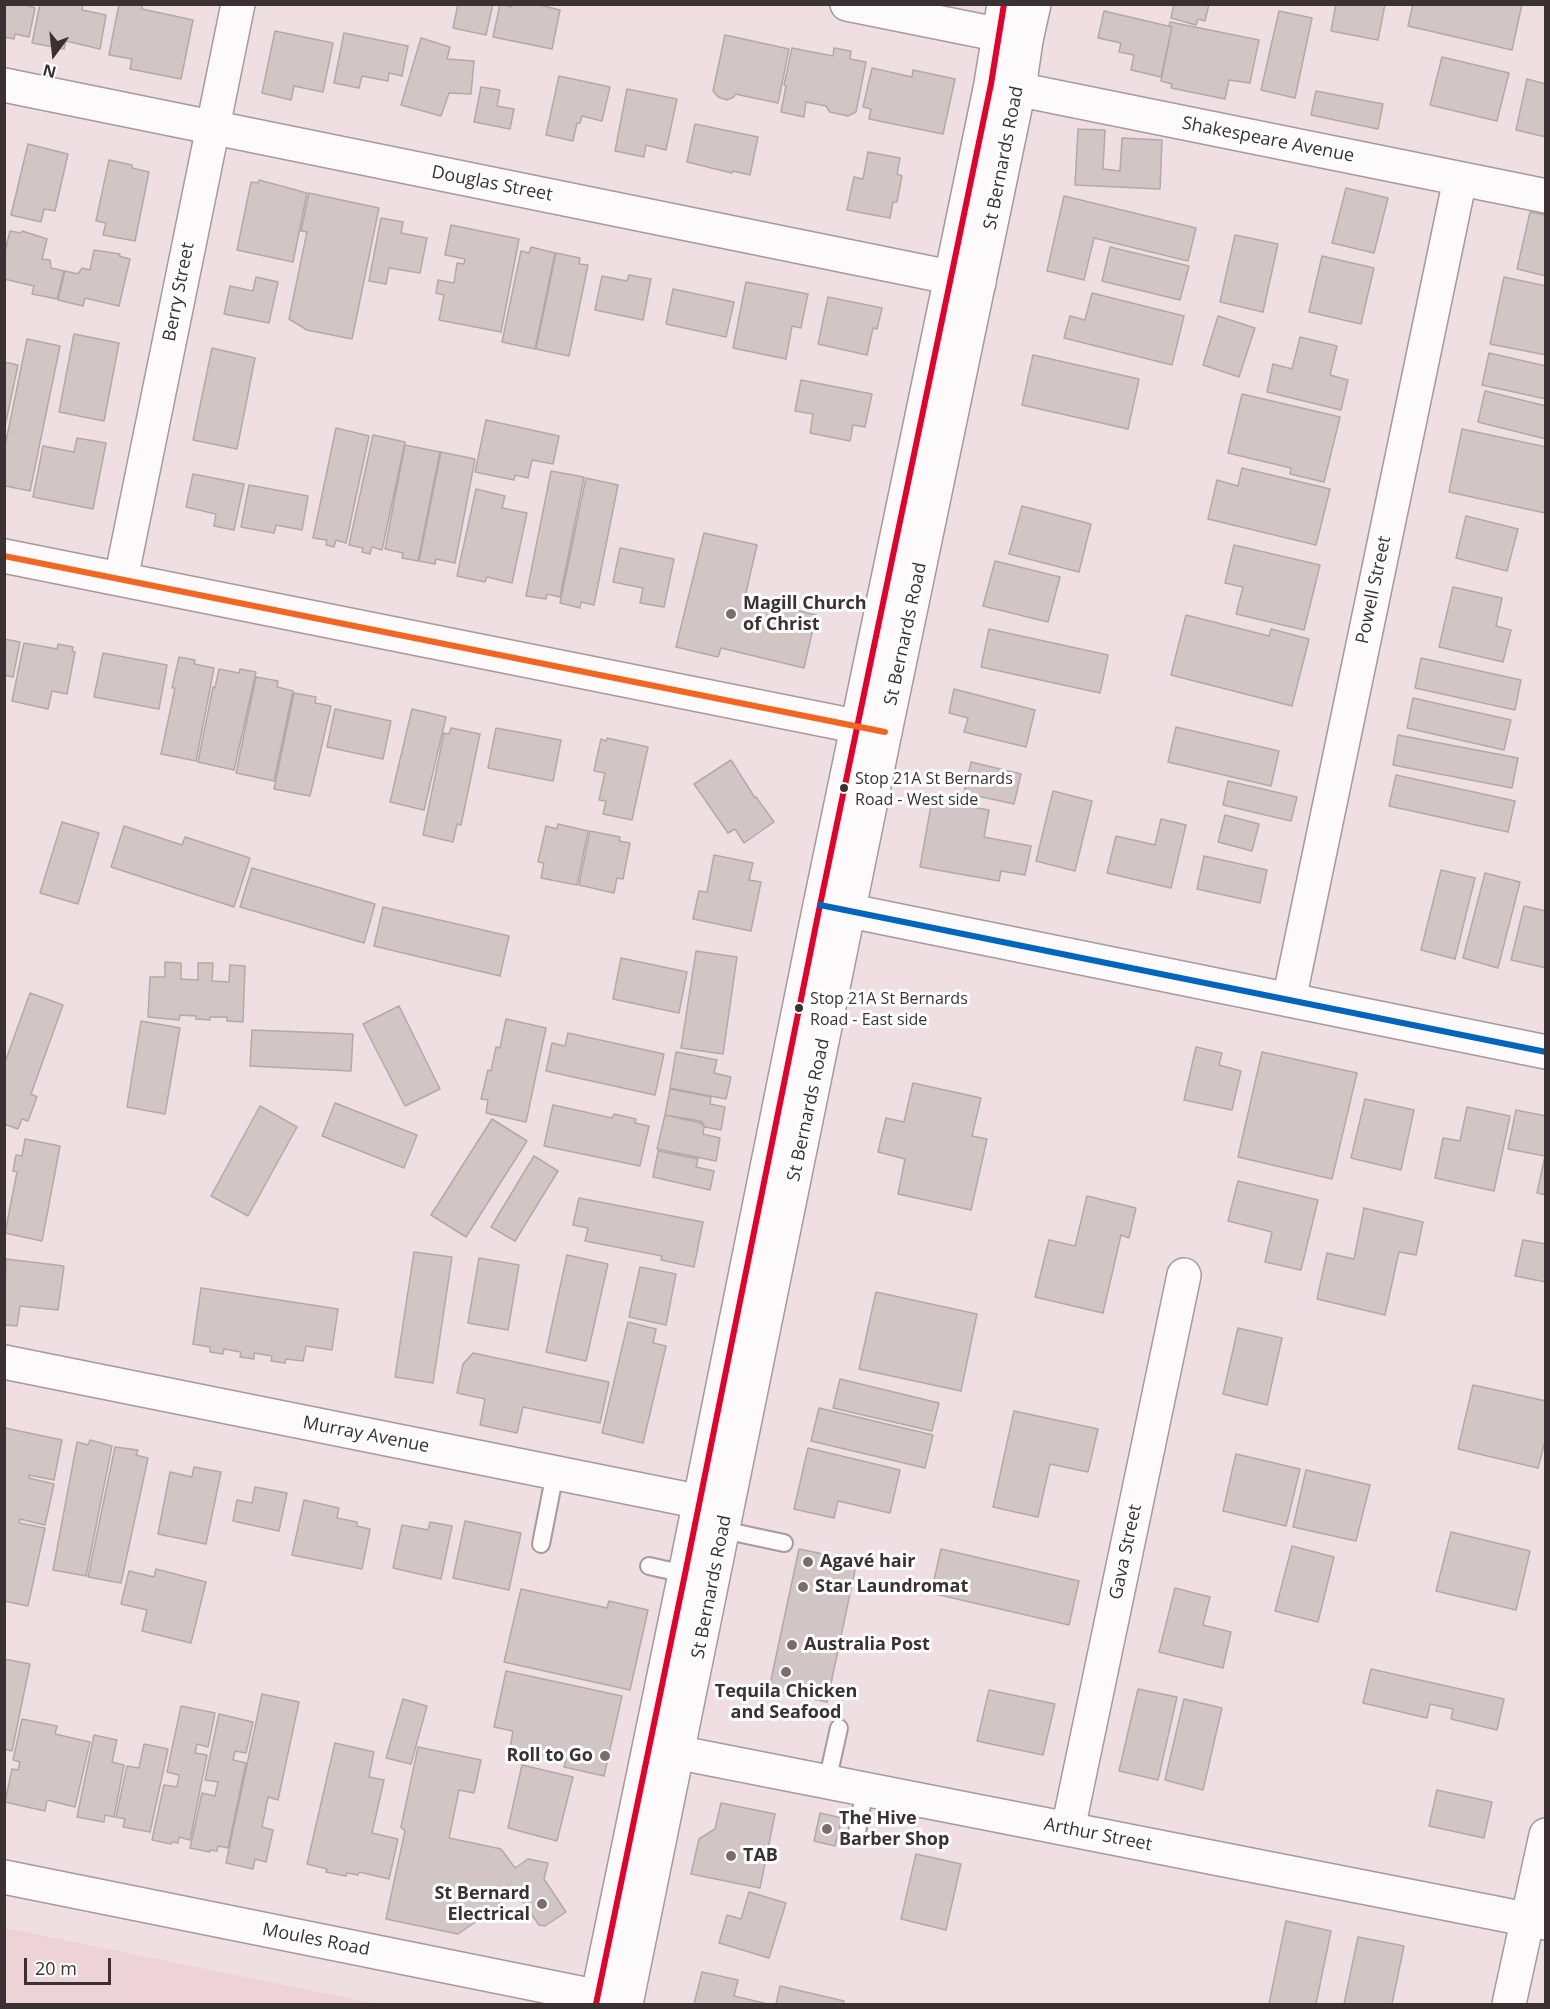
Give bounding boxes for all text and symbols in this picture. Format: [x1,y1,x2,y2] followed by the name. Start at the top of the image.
[24,24,84,84] north arrow
[40,59,58,84] text: N
[980,84,1028,232] street label: St Bernards Road
[1180,113,1356,167] street label: Shakespeare Avenue
[430,162,554,206] street label: Douglas Street
[159,241,199,343] street label: Berry Street
[1352,534,1396,646] street label: Powell Street
[880,561,932,707] street label: St Bernards Road
[743,593,867,636] place label: Magill Church of Christ
[724,607,738,621] marker: Magill Church of Christ
[855,769,1013,807] place label: Stop 21A St Bernards Road - West side
[838,782,850,794] marker: Stop 21A St Bernards Road - West side
[810,989,968,1027] place label: Stop 21A St Bernards Road - East side
[793,1002,805,1014] marker: Stop 21A St Bernards Road - East side
[783,1037,835,1183] street label: St Bernards Road
[301,1412,431,1458] street label: Murray Avenue
[1105,1502,1147,1602] street label: Gava Street
[688,1513,736,1661] street label: St Bernards Road
[820,1551,915,1573] place label: Agavé hair
[801,1555,815,1569] marker: Agavé hair
[815,1576,968,1598] place label: Star Laundromat
[796,1580,810,1594] marker: Star Laundromat
[804,1634,930,1656] place label: Australia Post
[785,1638,799,1652] marker: Australia Post
[779,1665,793,1679] marker: Tequila Chicken and Seafood
[715,1681,857,1724] place label: Tequila Chicken and Seafood
[506,1745,593,1767] place label: Roll to Go
[598,1749,612,1763] marker: Roll to Go
[839,1808,949,1850] place label: The Hive Barber Shop
[1042,1814,1154,1856] street label: Arthur Street
[820,1822,834,1836] marker: The Hive Barber Shop
[743,1845,778,1867] place label: TAB
[724,1849,738,1863] marker: TAB
[434,1883,530,1926] place label: St Bernard Electrical
[535,1897,549,1911] marker: St Bernard Electrical
[260,1919,372,1961] street label: Moules Road
[27,1946,114,1984] scale bar
[35,1956,77,1980] text: 20 m

